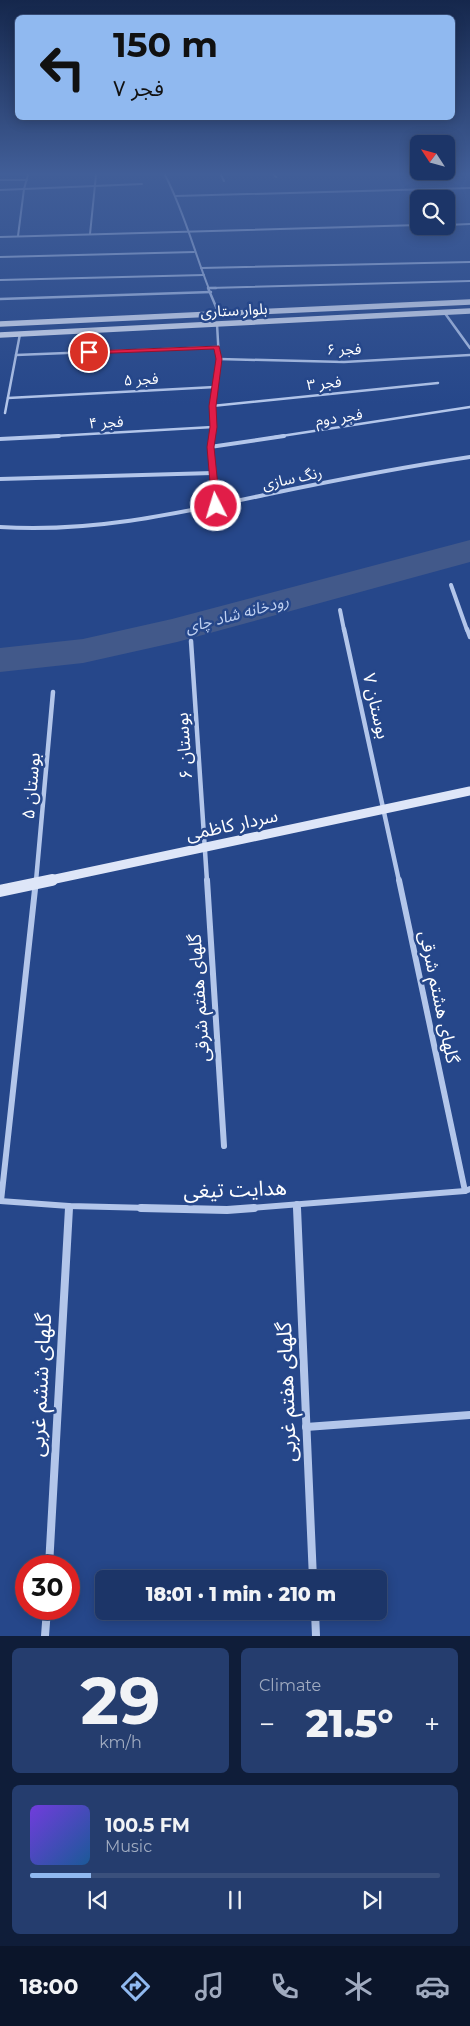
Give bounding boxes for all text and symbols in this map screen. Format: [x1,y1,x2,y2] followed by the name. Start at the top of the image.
[113,23,218,66] text: 150 m
[30,35,95,100] icon: left
[113,75,164,102] text: فجر ۷
[410,135,455,180] north arrow
[410,135,455,235] map controls
[410,190,455,235] button: search
[200,299,268,321] street label: بلوار ستاری
[68,331,110,373] pin
[75,338,103,366] icon: arrive
[326,339,362,359] street label: فجر ۶
[123,369,159,389] street label: فجر ۵
[306,372,343,394] street label: فجر ۳
[314,404,364,432] street label: فجر دوم
[88,412,124,432] street label: فجر ۴
[260,462,324,494] street label: رنگ سازی
[189,479,241,531] position arrow
[183,591,291,638] water label: رودخانه شاد چای
[358,671,394,741] street label: بوستان ۷
[171,712,197,780] street label: بوستان ۶
[17,752,45,820] street label: بوستان ۵
[184,805,280,845] street label: سردار کاظمی
[412,929,464,1066] street label: گلهای هشتم شرقی
[184,932,216,1063] street label: گلهای هفتم شرقی
[183,1175,287,1203] street label: هدایت تیغی
[24,1312,59,1458] street label: گلهای ششم غربی
[271,1321,304,1462] street label: گلهای هفتم غربی
[15,1555,80,1620] speed limit sign: 30
[146,1583,336,1606] text: 18:01 · 1 min · 210 m
[81,1661,160,1740] text: 29
[259,1676,321,1695] text: Climate
[306,1700,393,1747] text: 21.5°
[259,1707,275,1741] text: −
[424,1707,440,1741] text: +
[99,1733,142,1752] text: km/h
[105,1814,190,1837] text: 100.5 FM
[105,1837,152,1856] text: Music
[84,1886,112,1914] icon: previous
[221,1886,249,1914] icon: pause
[358,1886,386,1914] icon: next
[118,1969,153,2004] icon: directions
[192,1969,227,2004] icon: music
[267,1969,302,2004] icon: phone
[341,1969,376,2004] icon: climate
[415,1969,450,2004] icon: car
[20,1973,78,2000] text: 18:00

